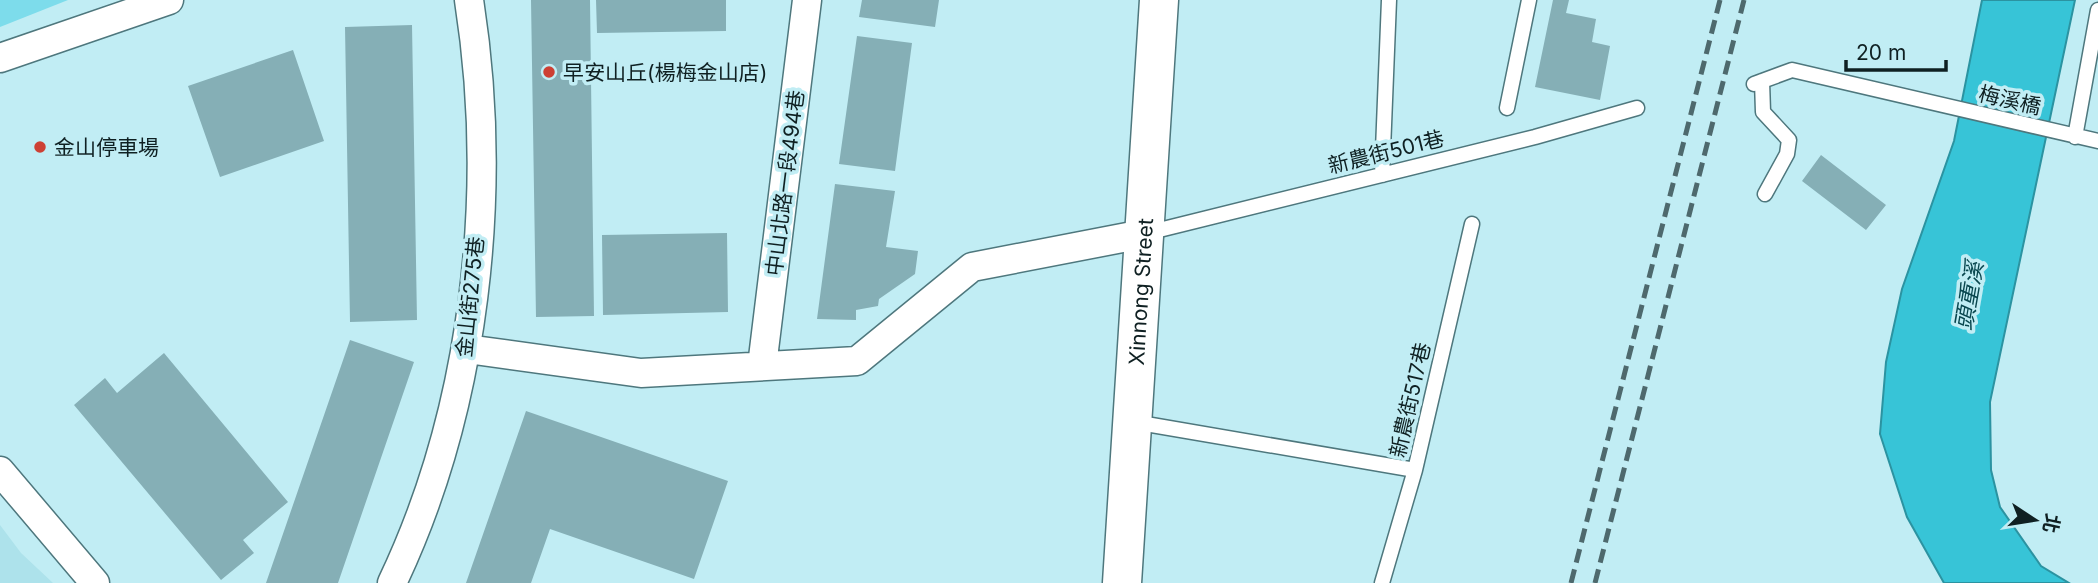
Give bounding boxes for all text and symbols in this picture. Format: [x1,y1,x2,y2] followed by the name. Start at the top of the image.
[1846,28,1946,72] scale bar
[1856,40,1906,65] text: 20 m
[563,60,767,85] place label: 早安山丘(楊梅金山店)
[541,64,557,80] marker: 早安山丘(楊梅金山店)
[1976,81,2044,119] street label: 梅溪橋
[761,89,809,277] street label: 中山北路一段494巷
[1325,126,1447,178] street label: 新農街501巷
[54,135,159,160] place label: 金山停車場
[32,139,48,155] marker: 金山停車場
[1123,217,1158,366] street label: Xinnong Street
[451,235,489,359] street label: 金山街275巷
[1949,257,1989,332] water label: 頭重溪
[1385,340,1435,460] street label: 新農街517巷
[2000,485,2070,555] north arrow
[2038,512,2064,535] text: 北

